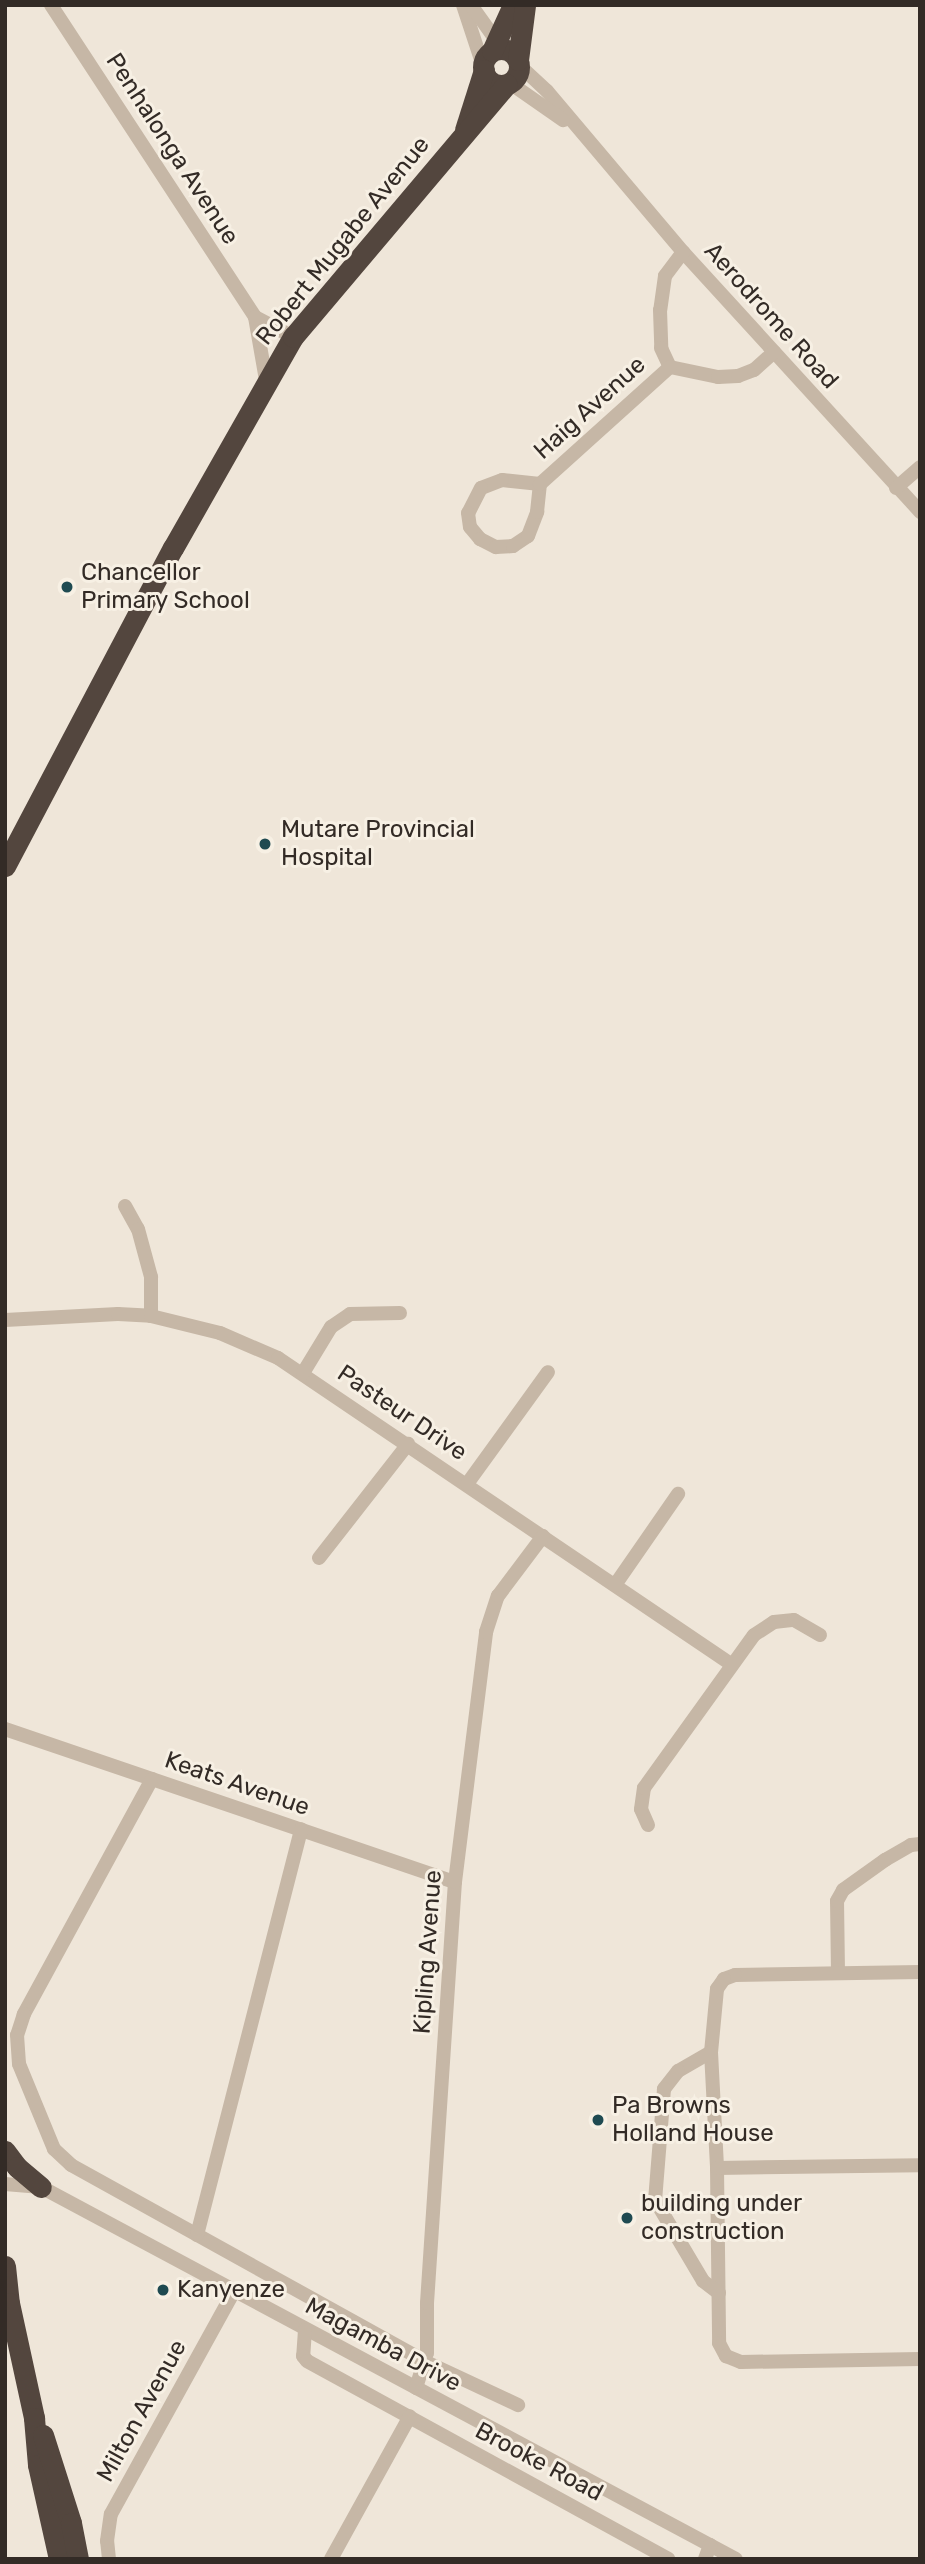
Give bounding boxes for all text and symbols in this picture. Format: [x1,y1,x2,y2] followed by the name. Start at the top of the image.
[99,48,245,250] street label: Penhalonga Avenue
[250,131,436,351] street label: Robert Mugabe Avenue
[698,237,844,395] street label: Aerodrome Road
[528,350,652,466] street label: Haig Avenue
[81,559,250,615] place label: Chancellor Primary School
[59,579,75,595] marker: Chancellor Primary School
[281,816,475,872] place label: Mutare Provincial Hospital
[255,834,275,854] marker: Mutare Provincial Hospital
[331,1359,473,1467] street label: Pasteur Drive
[161,1746,313,1822] street label: Keats Avenue
[408,1869,448,2035] street label: Kipling Avenue
[612,2092,774,2148] place label: Pa Browns Holland House
[590,2112,606,2128] marker: Pa Browns Holland House
[641,2190,802,2246] place label: building under construction
[619,2210,635,2226] marker: building under construction
[177,2276,285,2304] place label: Kanyenze
[155,2282,171,2298] marker: Kanyenze
[300,2292,466,2398] street label: Magamba Drive
[91,2335,193,2487] street label: Milton Avenue
[470,2416,608,2508] street label: Brooke Road

